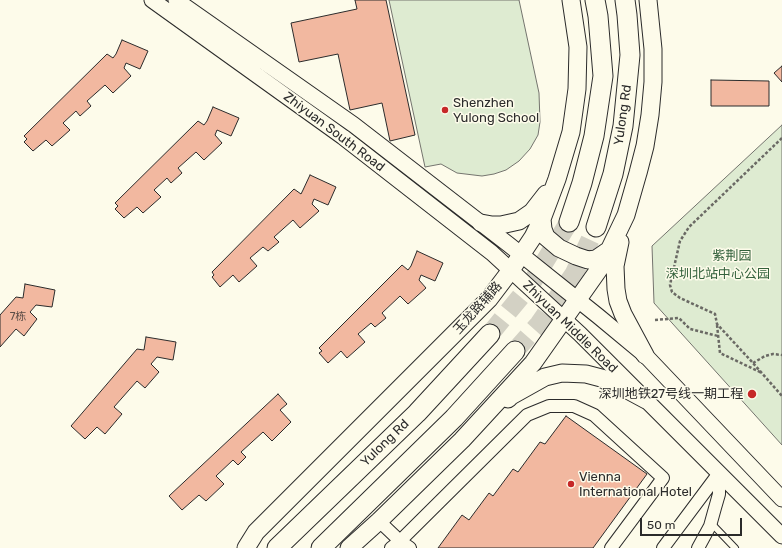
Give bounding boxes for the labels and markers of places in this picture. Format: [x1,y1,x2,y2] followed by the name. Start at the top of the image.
[453,95,539,126] place label: Shenzhen Yulong School
[440,105,450,115] marker: Shenzhen Yulong School
[599,386,743,402] place label: 深圳地铁27号线一期工程
[746,388,758,400] marker: 深圳地铁27号线一期工程
[579,469,692,500] place label: Vienna International Hotel
[566,479,576,489] marker: Vienna International Hotel

